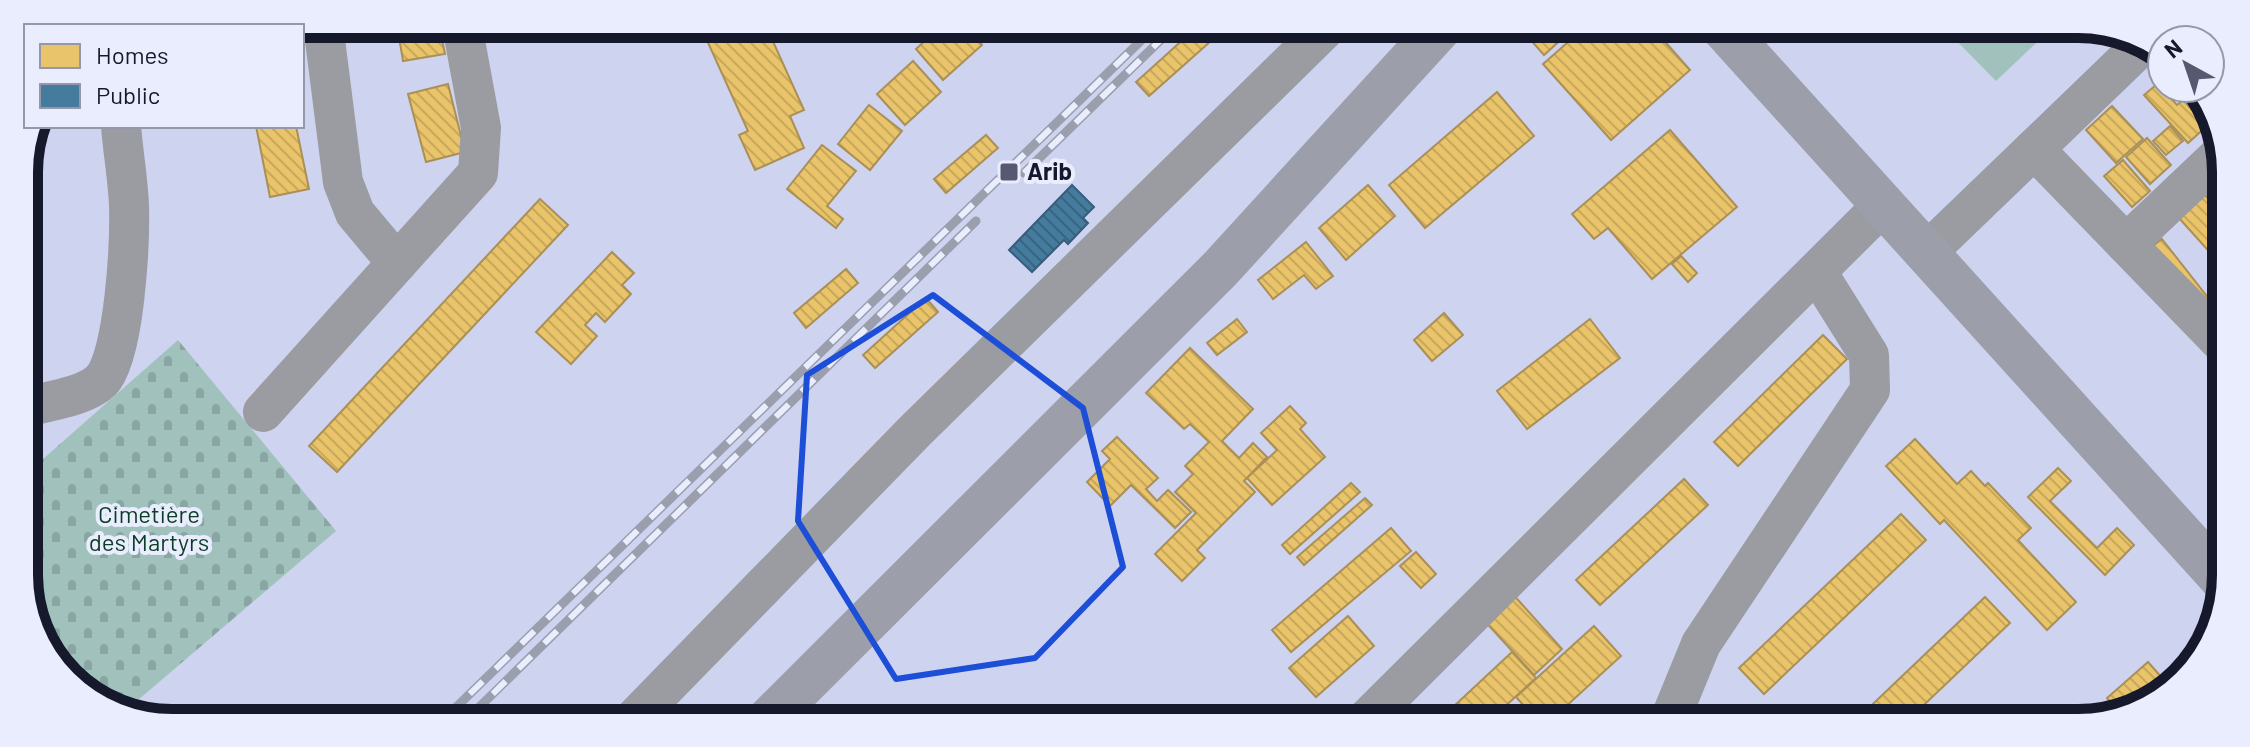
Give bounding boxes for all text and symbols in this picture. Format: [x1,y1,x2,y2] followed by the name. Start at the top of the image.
[24,24,304,128] legend
[2146,24,2226,104] north arrow
[2159,33,2186,63] text: N
[96,40,169,69] text: Homes
[96,80,160,109] text: Public
[1027,156,1072,185] place label: Arib
[998,161,1020,183] marker: Arib
[89,499,209,556] park label: Cimetière des Martyrs

